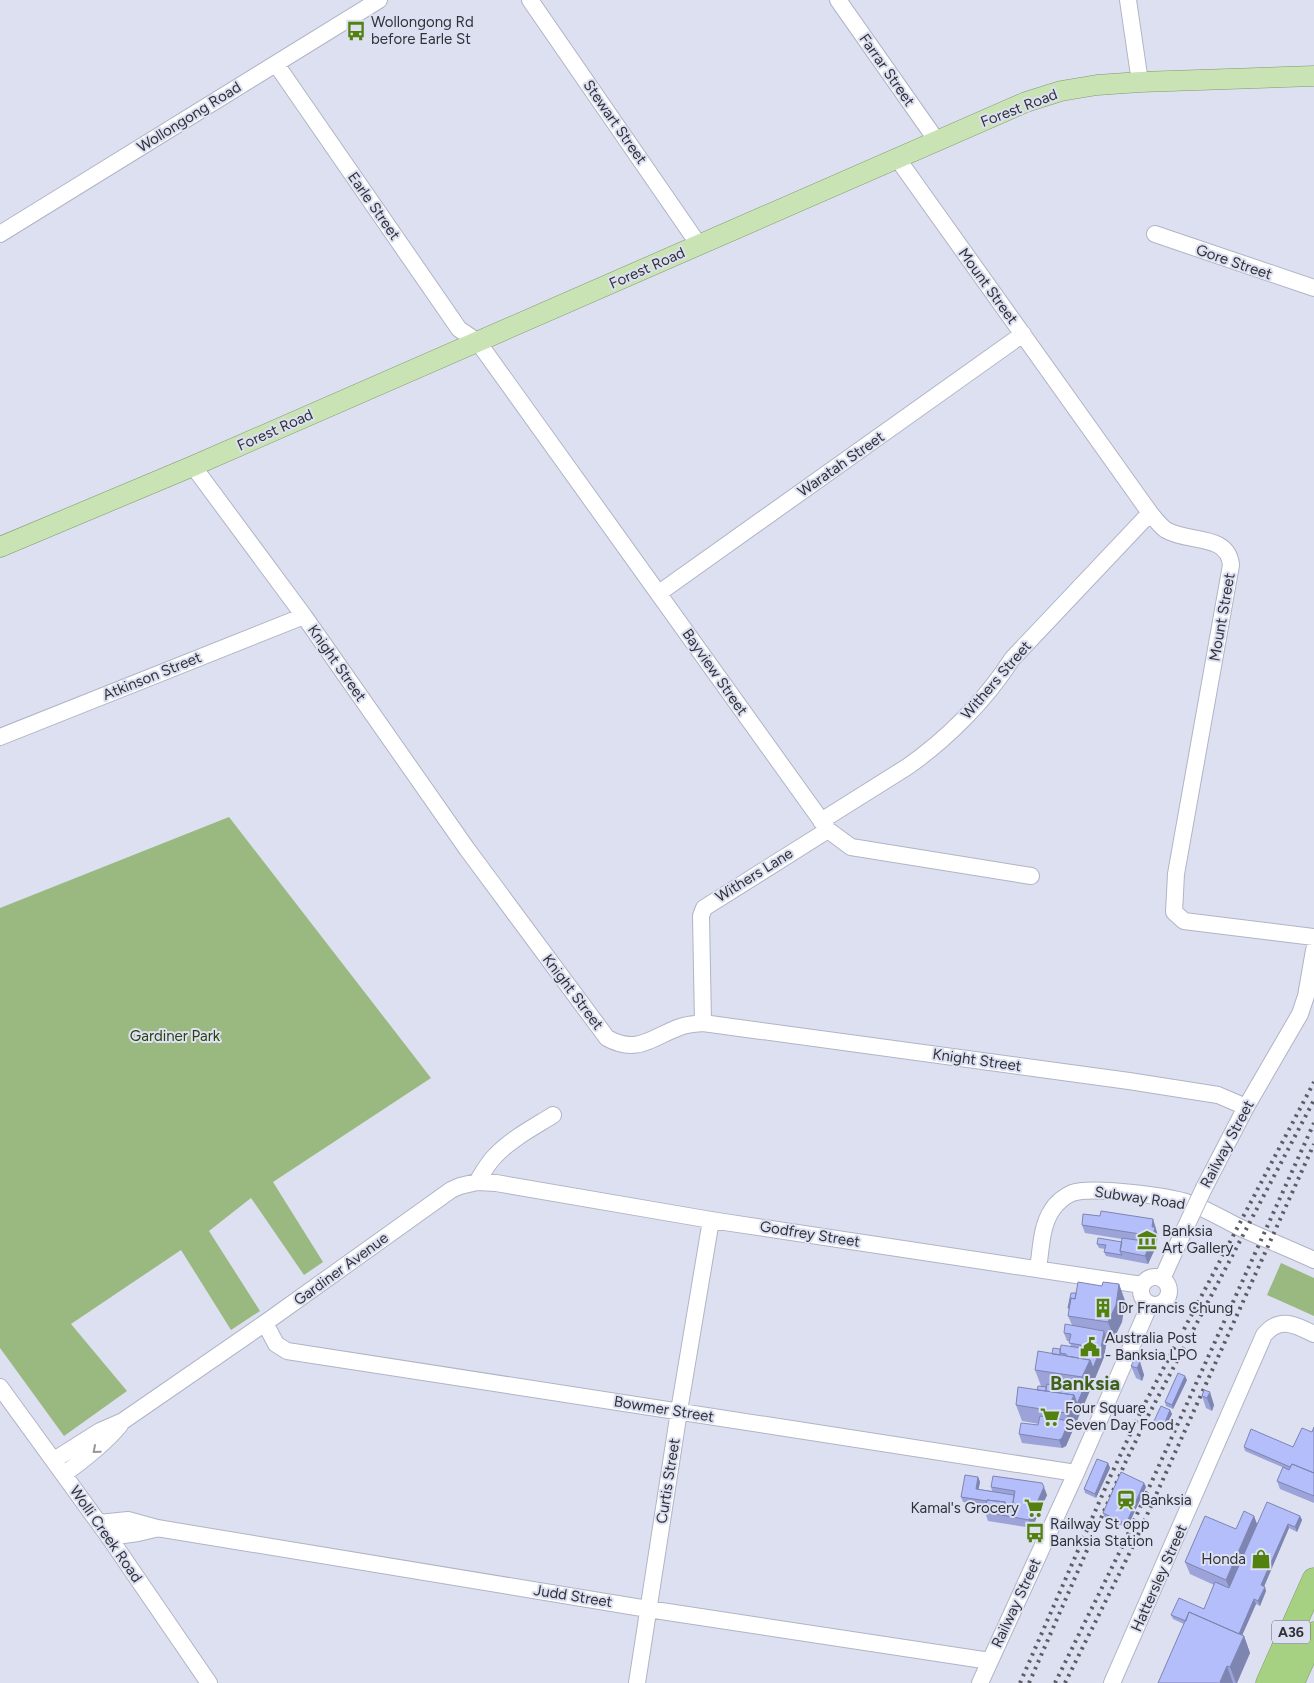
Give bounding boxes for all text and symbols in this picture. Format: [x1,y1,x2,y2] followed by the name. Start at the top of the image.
[371,13,474,48] place label: Wollongong Rd before Earle St
[345,20,367,42] bus stop icon: Wollongong Rd before Earle St
[855,30,919,110] street label: Farrar Street
[579,76,651,168] street label: Stewart Street
[134,78,244,156] street label: Wollongong Road
[978,85,1060,131] street label: Forest Road
[344,169,404,244] street label: Earle Street
[1194,241,1275,283] street label: Gore Street
[606,243,688,293] street label: Forest Road
[954,245,1022,328] street label: Mount Street
[234,405,316,455] street label: Forest Road
[794,427,888,500] street label: Waratah Street
[1205,571,1239,663] street label: Mount Street
[304,621,370,705] street label: Knight Street
[679,625,752,719] street label: Bayview Street
[957,637,1035,723] street label: Withers Street
[100,648,204,704] street label: Atkinson Street
[712,844,796,906] street label: Withers Lane
[539,951,607,1033] street label: Knight Street
[130,1027,221,1045] park label: Gardiner Park
[931,1045,1023,1075] street label: Knight Street
[1196,1097,1258,1191] street label: Railway Street
[1093,1183,1187,1213] street label: Subway Road
[759,1217,862,1251] street label: Godfrey Street
[1162,1222,1234,1257] place label: Banksia Art Gallery
[290,1229,392,1309] street label: Gardiner Avenue
[1136,1229,1158,1251] museum icon: Banksia Art Gallery
[1092,1297,1114,1319] building icon: Dr Francis Chung
[1118,1299,1233,1317] place label: Dr Francis Chung
[1105,1329,1197,1364] place label: Australia Post - Banksia LPO
[1079,1336,1101,1358] public building icon: Australia Post - Banksia LPO
[1050,1371,1120,1395] district label: Banksia
[613,1392,716,1426] street label: Bowmer Street
[1065,1399,1174,1434] place label: Four Square Seven Day Food
[1039,1406,1061,1428] supermarket icon: Four Square Seven Day Food
[652,1437,684,1525] street label: Curtis Street
[92,1444,101,1453] one-way arrow
[66,1482,146,1586] street label: Wolli Creek Road
[1115,1489,1137,1511] station icon: Banksia
[1141,1491,1192,1509] place label: Banksia
[1023,1497,1045,1519] supermarket icon: Kamal's Grocery
[910,1499,1019,1517] place label: Kamal's Grocery
[1050,1515,1153,1550] place label: Railway St opp Banksia Station
[1127,1521,1191,1634] street label: Hattersley Street
[1024,1522,1046,1544] bus stop icon: Railway St opp Banksia Station
[1250,1548,1272,1570] shop icon: Honda
[1201,1550,1246,1568] place label: Honda
[987,1555,1045,1651] street label: Railway Street
[532,1581,614,1611] street label: Judd Street
[1272,1620,1310,1644] road number: A36

